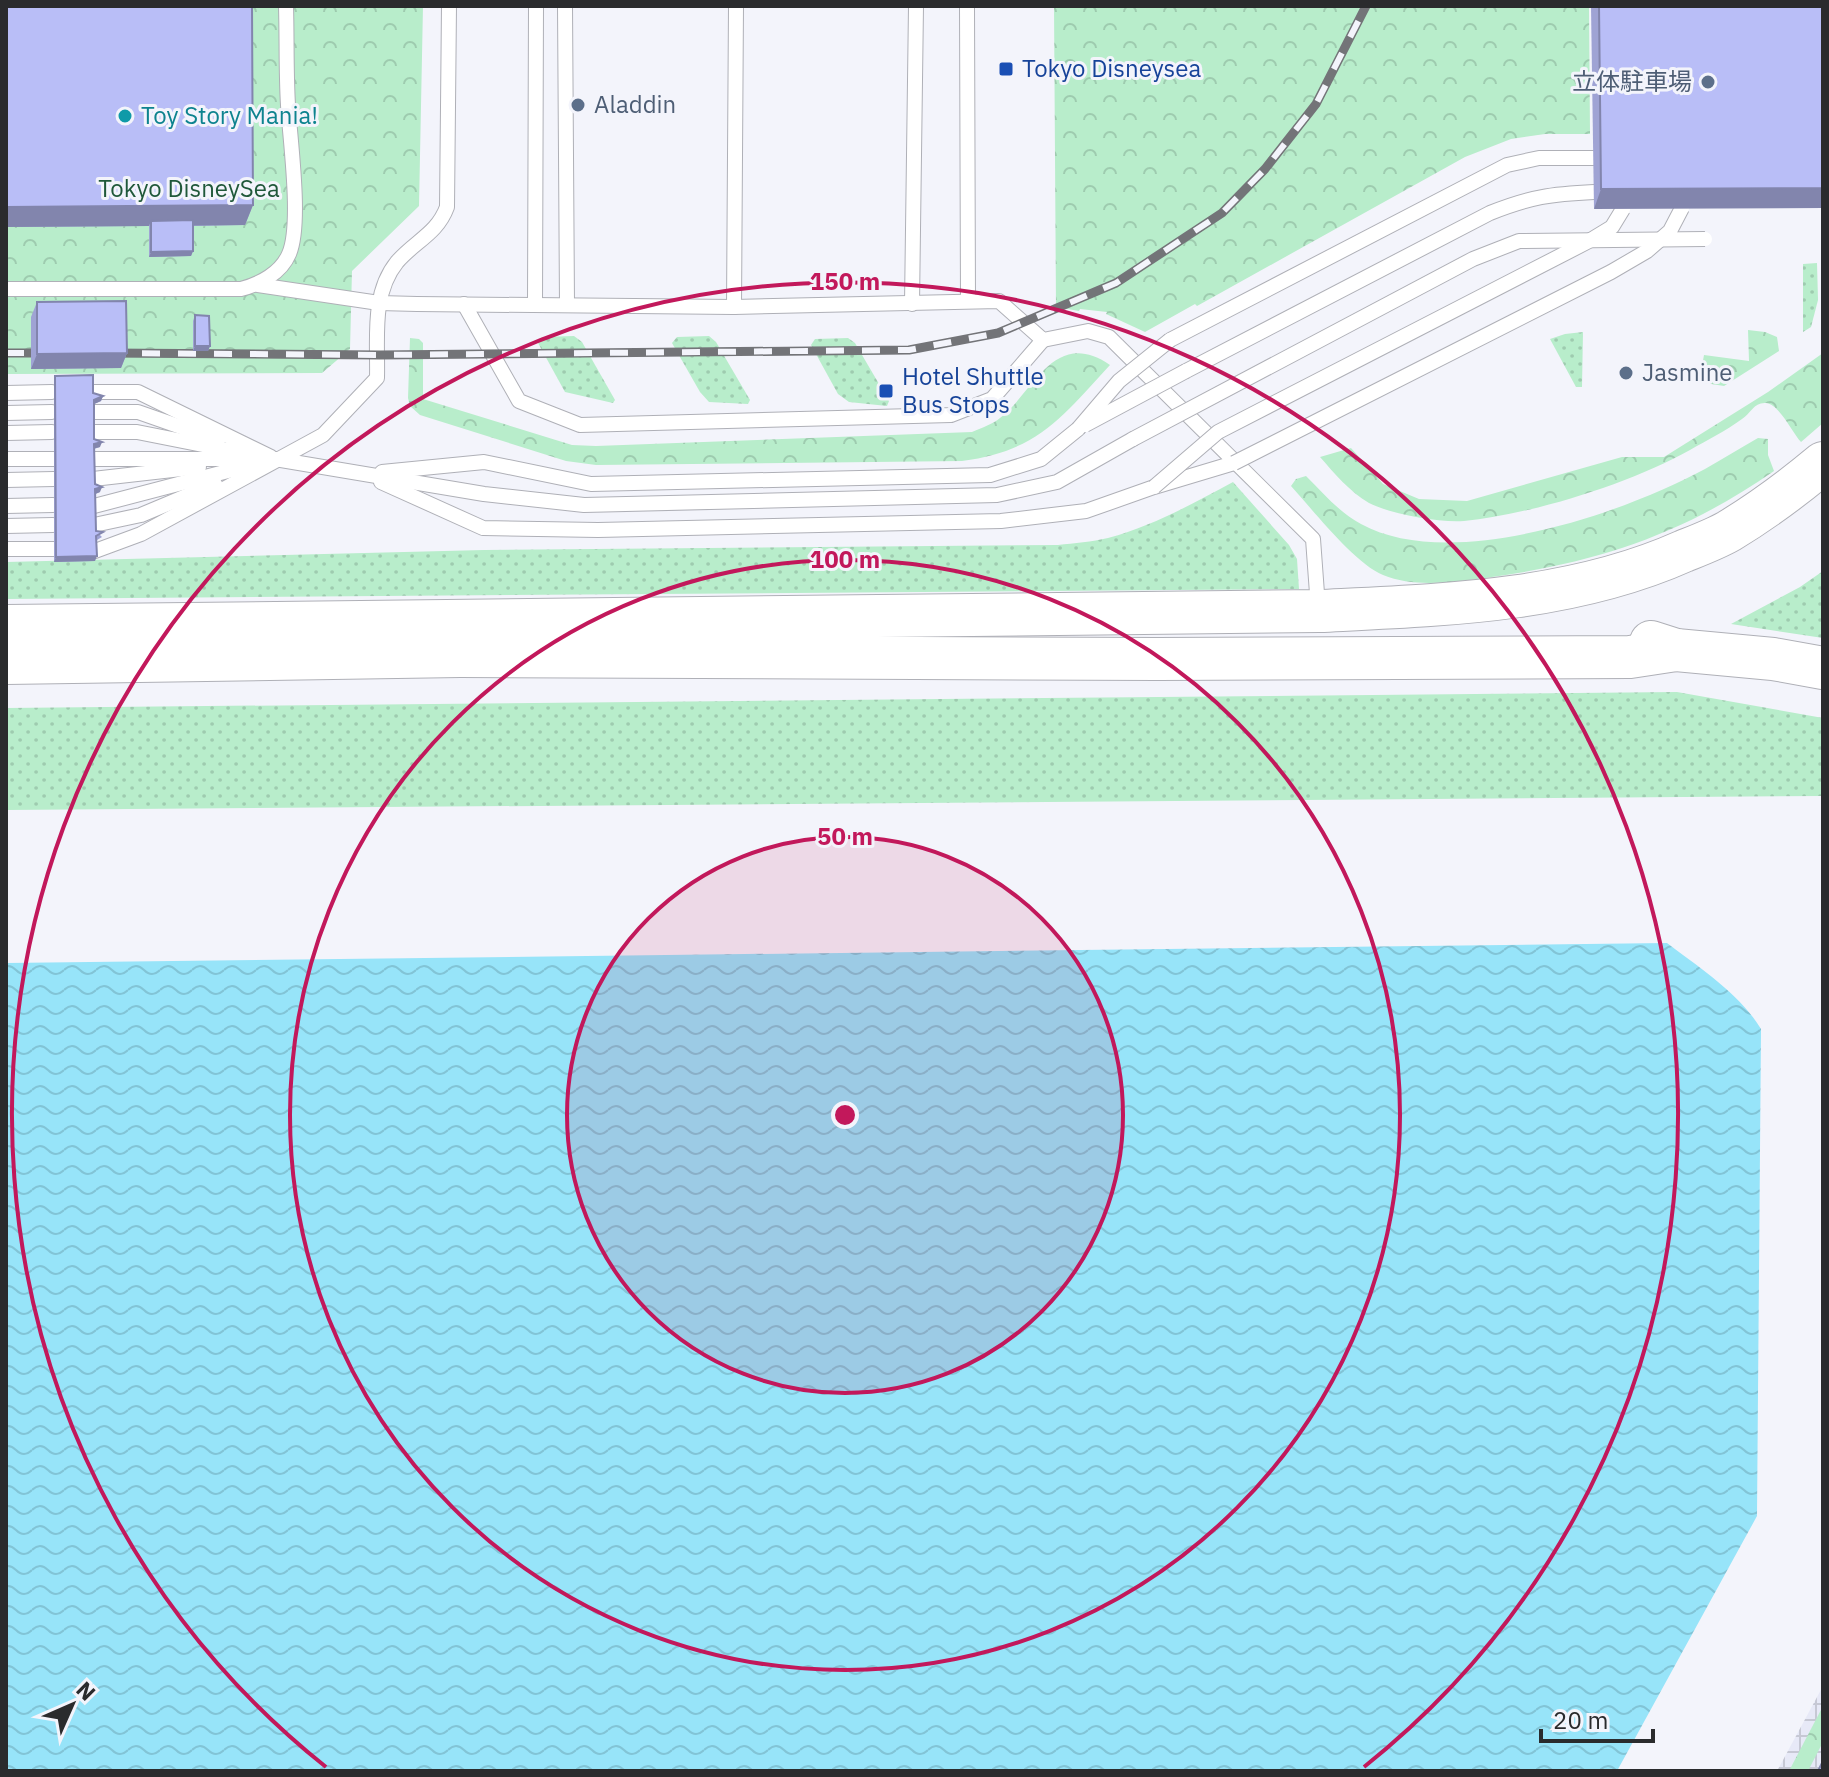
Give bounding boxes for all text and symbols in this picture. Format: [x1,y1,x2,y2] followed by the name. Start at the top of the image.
[1022,52,1201,84] place label: Tokyo Disneysea
[997,60,1015,78] marker: Tokyo Disneysea
[1572,65,1692,97] place label: 立体駐車場
[1699,73,1717,91] marker: 立体駐車場
[594,88,676,120] place label: Aladdin
[569,96,587,114] marker: Aladdin
[141,99,318,131] place label: Toy Story Mania!
[116,107,134,125] marker: Toy Story Mania!
[98,172,280,204] park label: Tokyo DisneySea
[810,265,880,297] text: 150 m
[1642,356,1733,388] place label: Jasmine
[902,360,1044,420] place label: Hotel Shuttle Bus Stops
[1617,364,1635,382] marker: Jasmine
[877,382,895,400] marker: Hotel Shuttle Bus Stops
[810,543,880,575] text: 100 m
[817,820,873,852] text: 50 m
[831,1101,859,1129] centre of rings
[32,1665,112,1745] north arrow
[71,1675,102,1706] text: N
[1541,1693,1653,1743] scale bar
[1553,1704,1608,1736] text: 20 m

